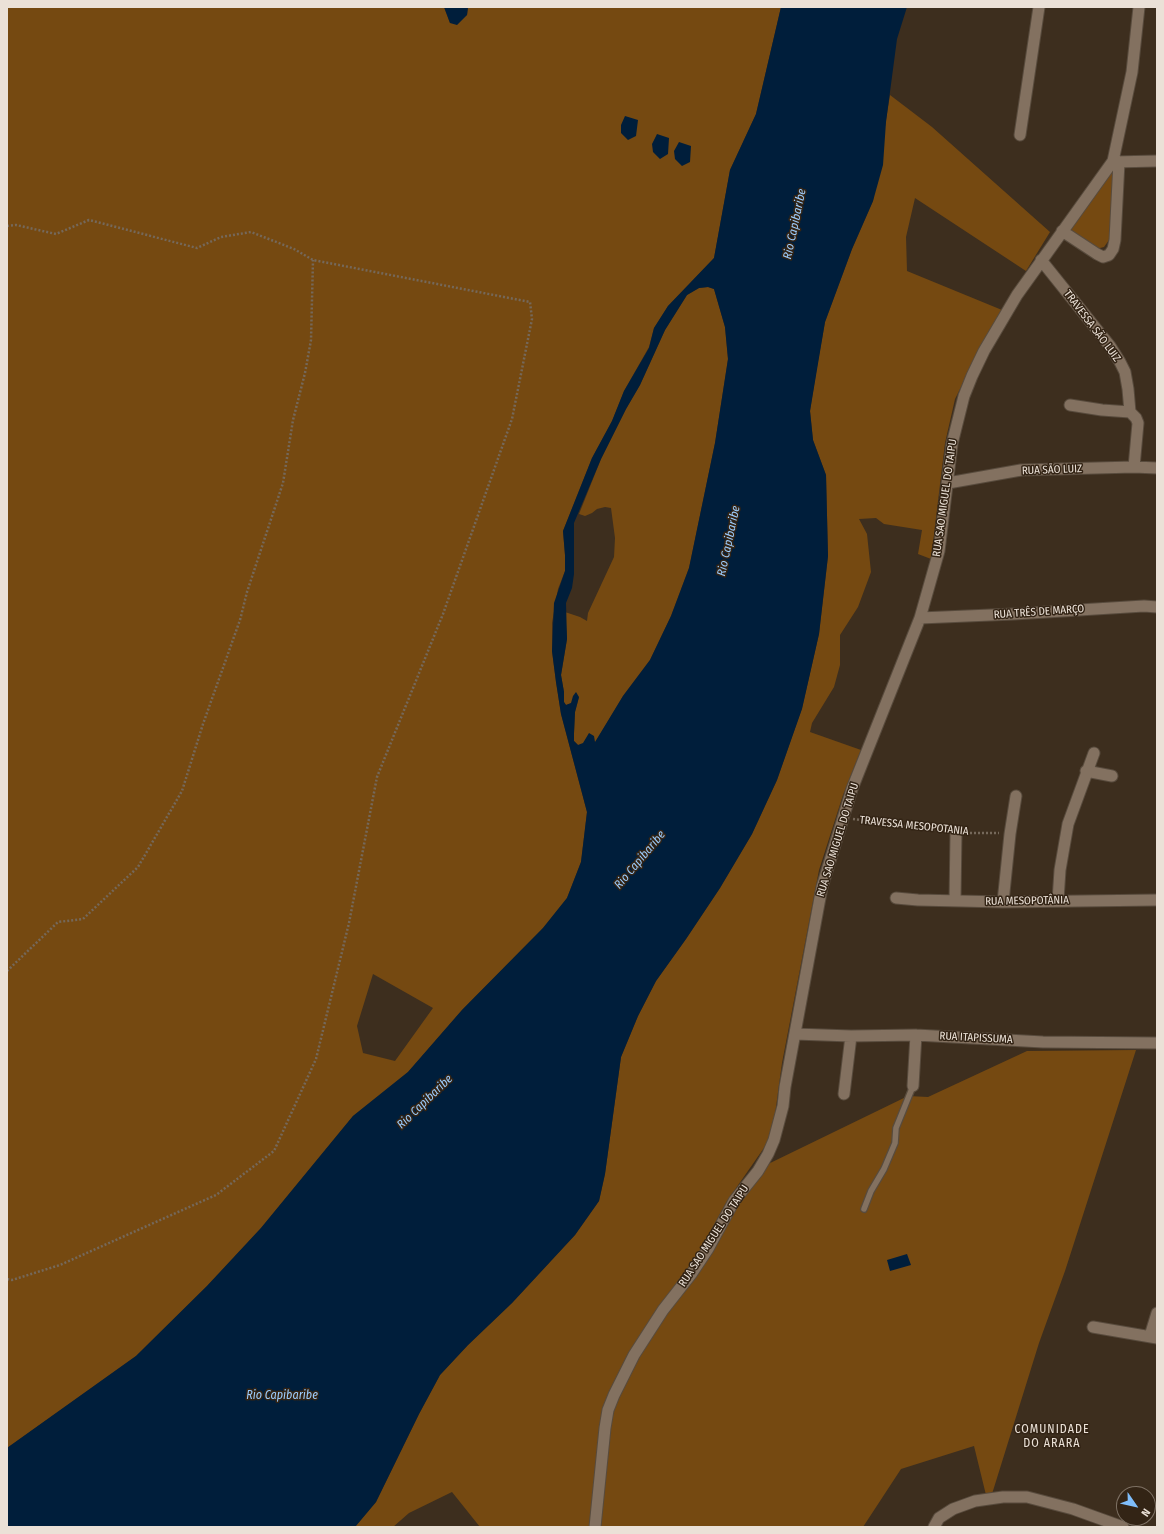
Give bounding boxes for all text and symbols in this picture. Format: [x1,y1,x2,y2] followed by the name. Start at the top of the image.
[781,187,809,261] water label: Rio Capibaribe
[1061,288,1123,364] street label: TRAVESSA SÃO LUIZ
[930,438,960,558] street label: RUA SAO MIGUEL DO TAIPU
[1022,462,1082,478] street label: RUA SÃO LUIZ
[715,504,743,578] water label: Rio Capibaribe
[993,602,1085,622] street label: RUA TRÊS DE MARÇO
[814,781,862,899] street label: RUA SAO MIGUEL DO TAIPU
[859,814,969,838] street label: TRAVESSA MESOPOTANIA
[611,828,669,892] water label: Rio Capibaribe
[985,894,1069,908] street label: RUA MESOPOTÂNIA
[939,1029,1013,1047] street label: RUA ITAPISSUMA
[394,1072,456,1132] water label: Rio Capibaribe
[676,1183,752,1289] street label: RUA SAO MIGUEL DO TAIPU
[246,1389,318,1403] water label: Rio Capibaribe
[1014,1423,1090,1451] district label: COMUNIDADE DO ARARA
[1116,1486,1156,1526] north arrow
[1138,1506,1153,1519] text: N

